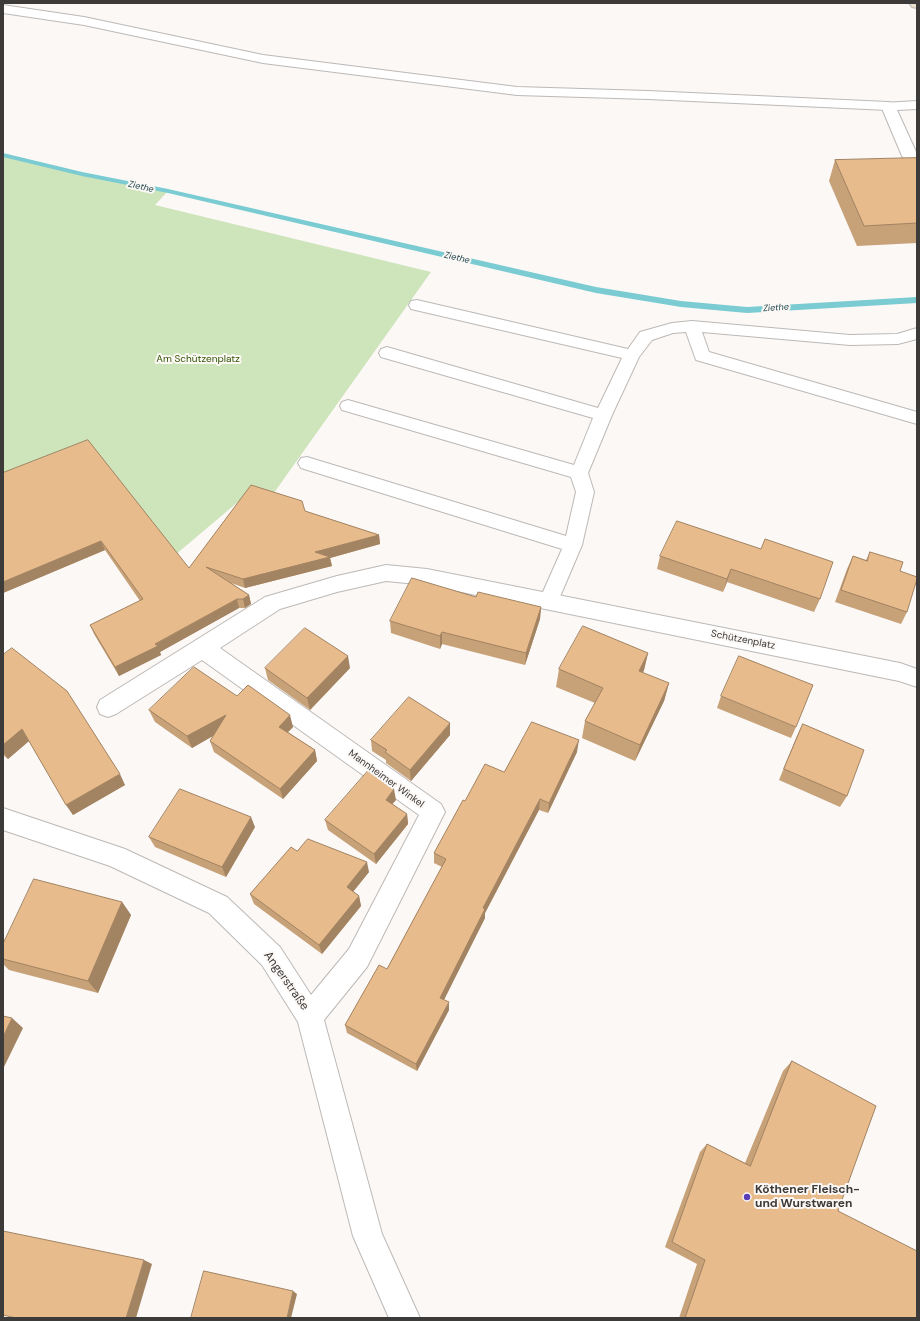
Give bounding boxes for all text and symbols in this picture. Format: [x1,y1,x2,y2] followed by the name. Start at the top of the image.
[127,179,155,195] water label: Ziethe
[443,250,471,266] water label: Ziethe
[763,302,789,314] water label: Ziethe
[156,353,240,365] park label: Am Schützenplatz
[710,628,776,652] street label: Schützenplatz
[346,748,426,810] street label: Mannheimer Winkel
[260,949,312,1013] street label: Angerstraße
[755,1183,860,1211] place label: Köthener Fleisch- und Wurstwaren
[742,1192,752,1202] marker: Köthener Fleisch- und Wurstwaren

